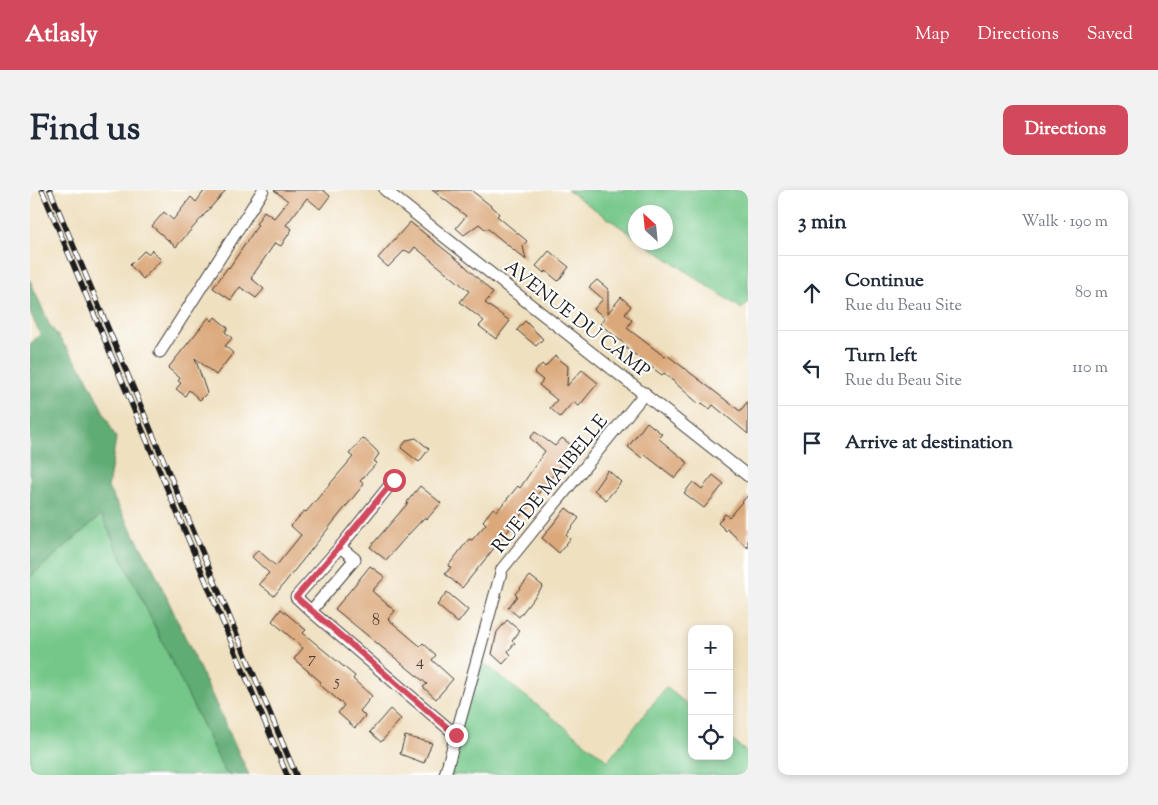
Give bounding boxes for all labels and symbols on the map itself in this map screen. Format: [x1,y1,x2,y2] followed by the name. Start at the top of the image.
[628,205,673,250] north arrow
[498,254,655,386] street label: AVENUE DU CAMP
[487,409,616,560] street label: RUE DE MAIBELLE
[383,469,406,492] route start
[372,610,380,633] house number: 8
[308,648,316,671] house number: 7
[416,651,424,674] house number: 4
[333,671,340,694] house number: 5
[445,724,468,747] route end

